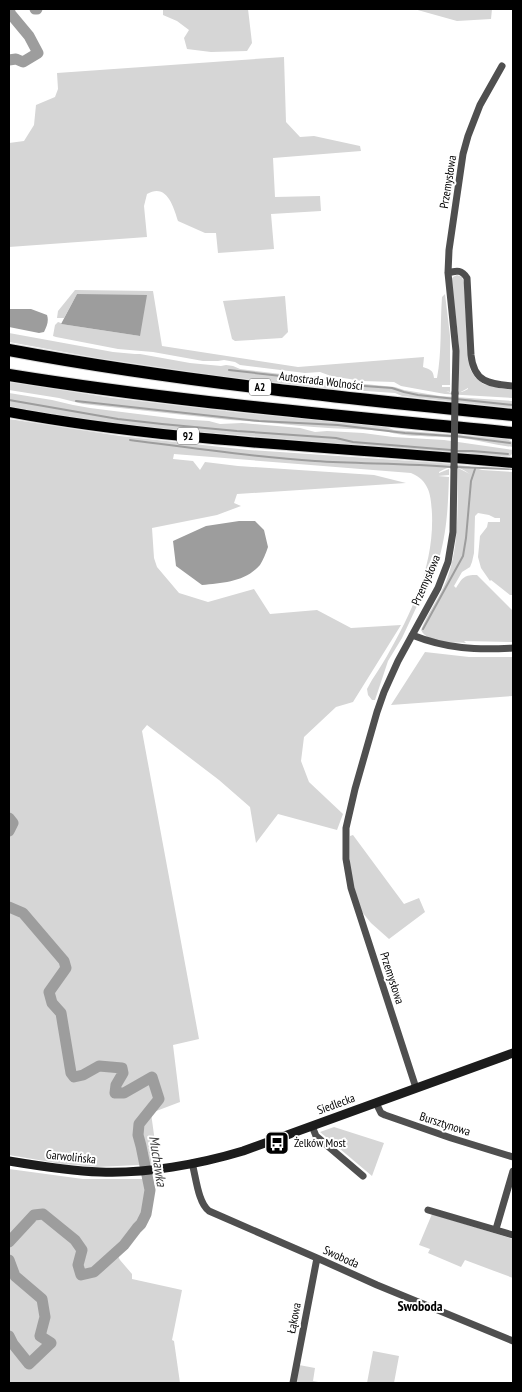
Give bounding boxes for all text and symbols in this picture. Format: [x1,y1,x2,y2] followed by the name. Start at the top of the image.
[436,154,459,210] street label: Przemysłowa
[278,368,364,393] street label: Autostrada Wolności
[249,378,271,396] road number: A2
[177,428,199,444] road number: 92
[408,552,443,607] street label: Przemysłowa
[377,950,408,1006] street label: Przemysłowa
[315,1090,357,1117] street label: Siedlecka
[418,1108,473,1139] street label: Bursztynowa
[264,1130,290,1156] bus stop icon: Żelków Most
[145,1134,171,1189] water label: Muchawka
[294,1135,346,1150] place label: Żelków Most
[45,1146,97,1167] street label: Garwolińska
[321,1242,362,1271] street label: Swoboda
[397,1297,443,1315] district label: Swoboda
[283,1301,304,1335] street label: Łąkowa

